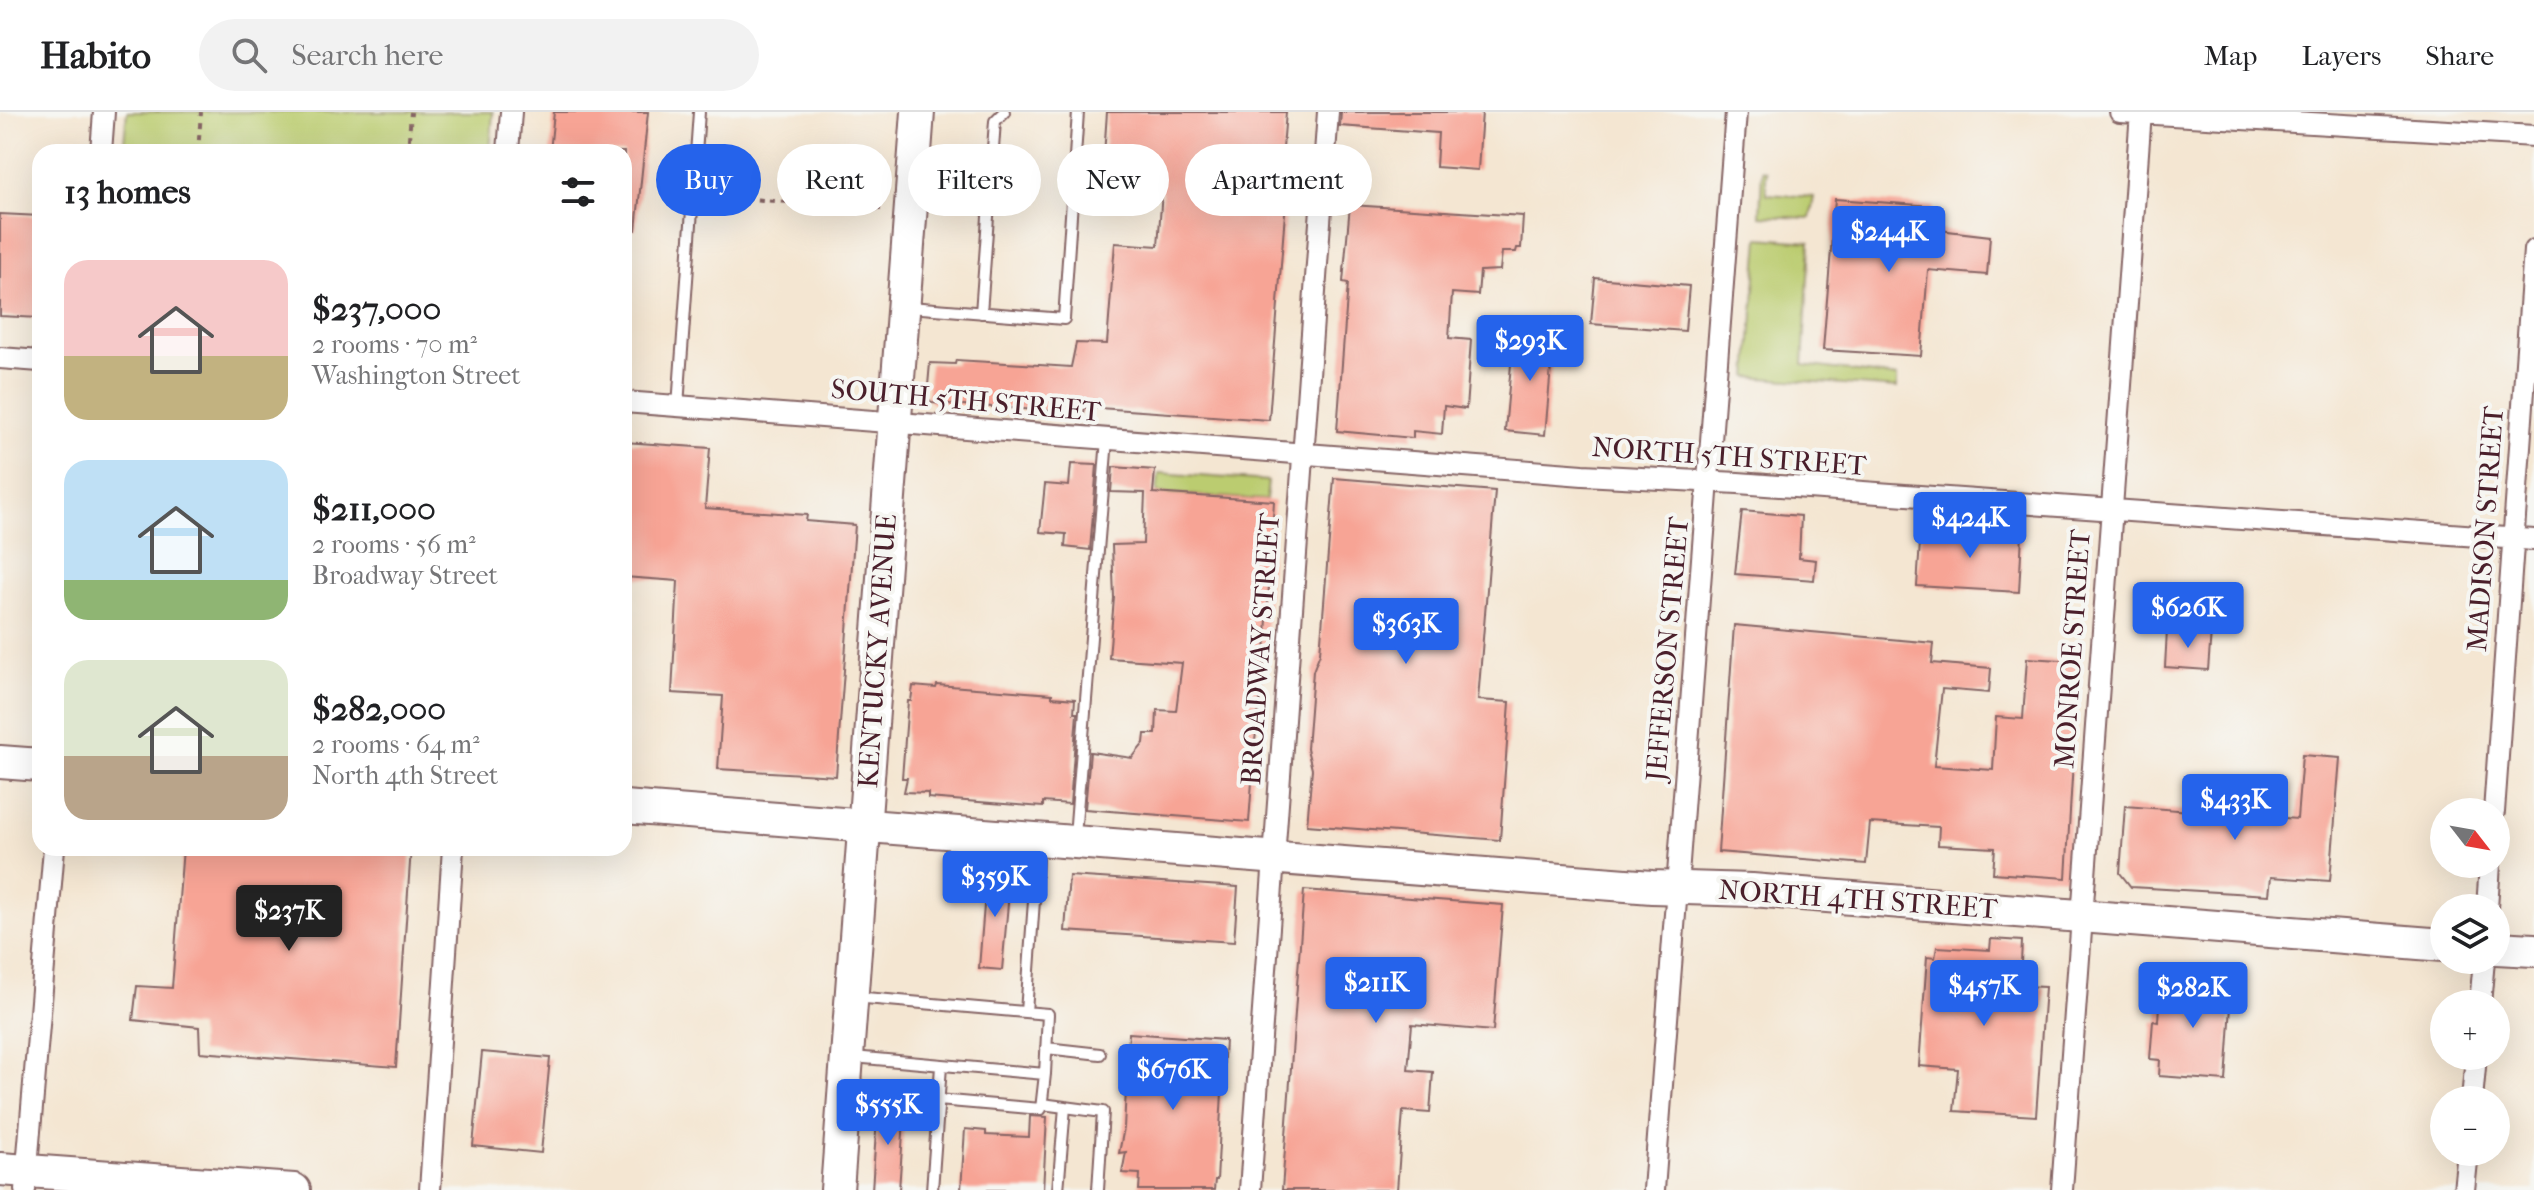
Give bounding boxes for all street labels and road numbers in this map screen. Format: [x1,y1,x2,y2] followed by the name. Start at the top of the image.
[830,372,1103,428] street label: SOUTH 5TH STREET
[2460,404,2510,653] street label: MADISON STREET
[1591,430,1868,482] street label: NORTH 5TH STREET
[1234,511,1286,786] street label: BROADWAY STREET
[851,513,903,789] street label: KENTUCKY AVENUE
[1639,514,1695,785] street label: JEFFERSON STREET
[2047,527,2097,770] street label: MONROE STREET
[1717,873,2000,925] street label: NORTH 4TH STREET

